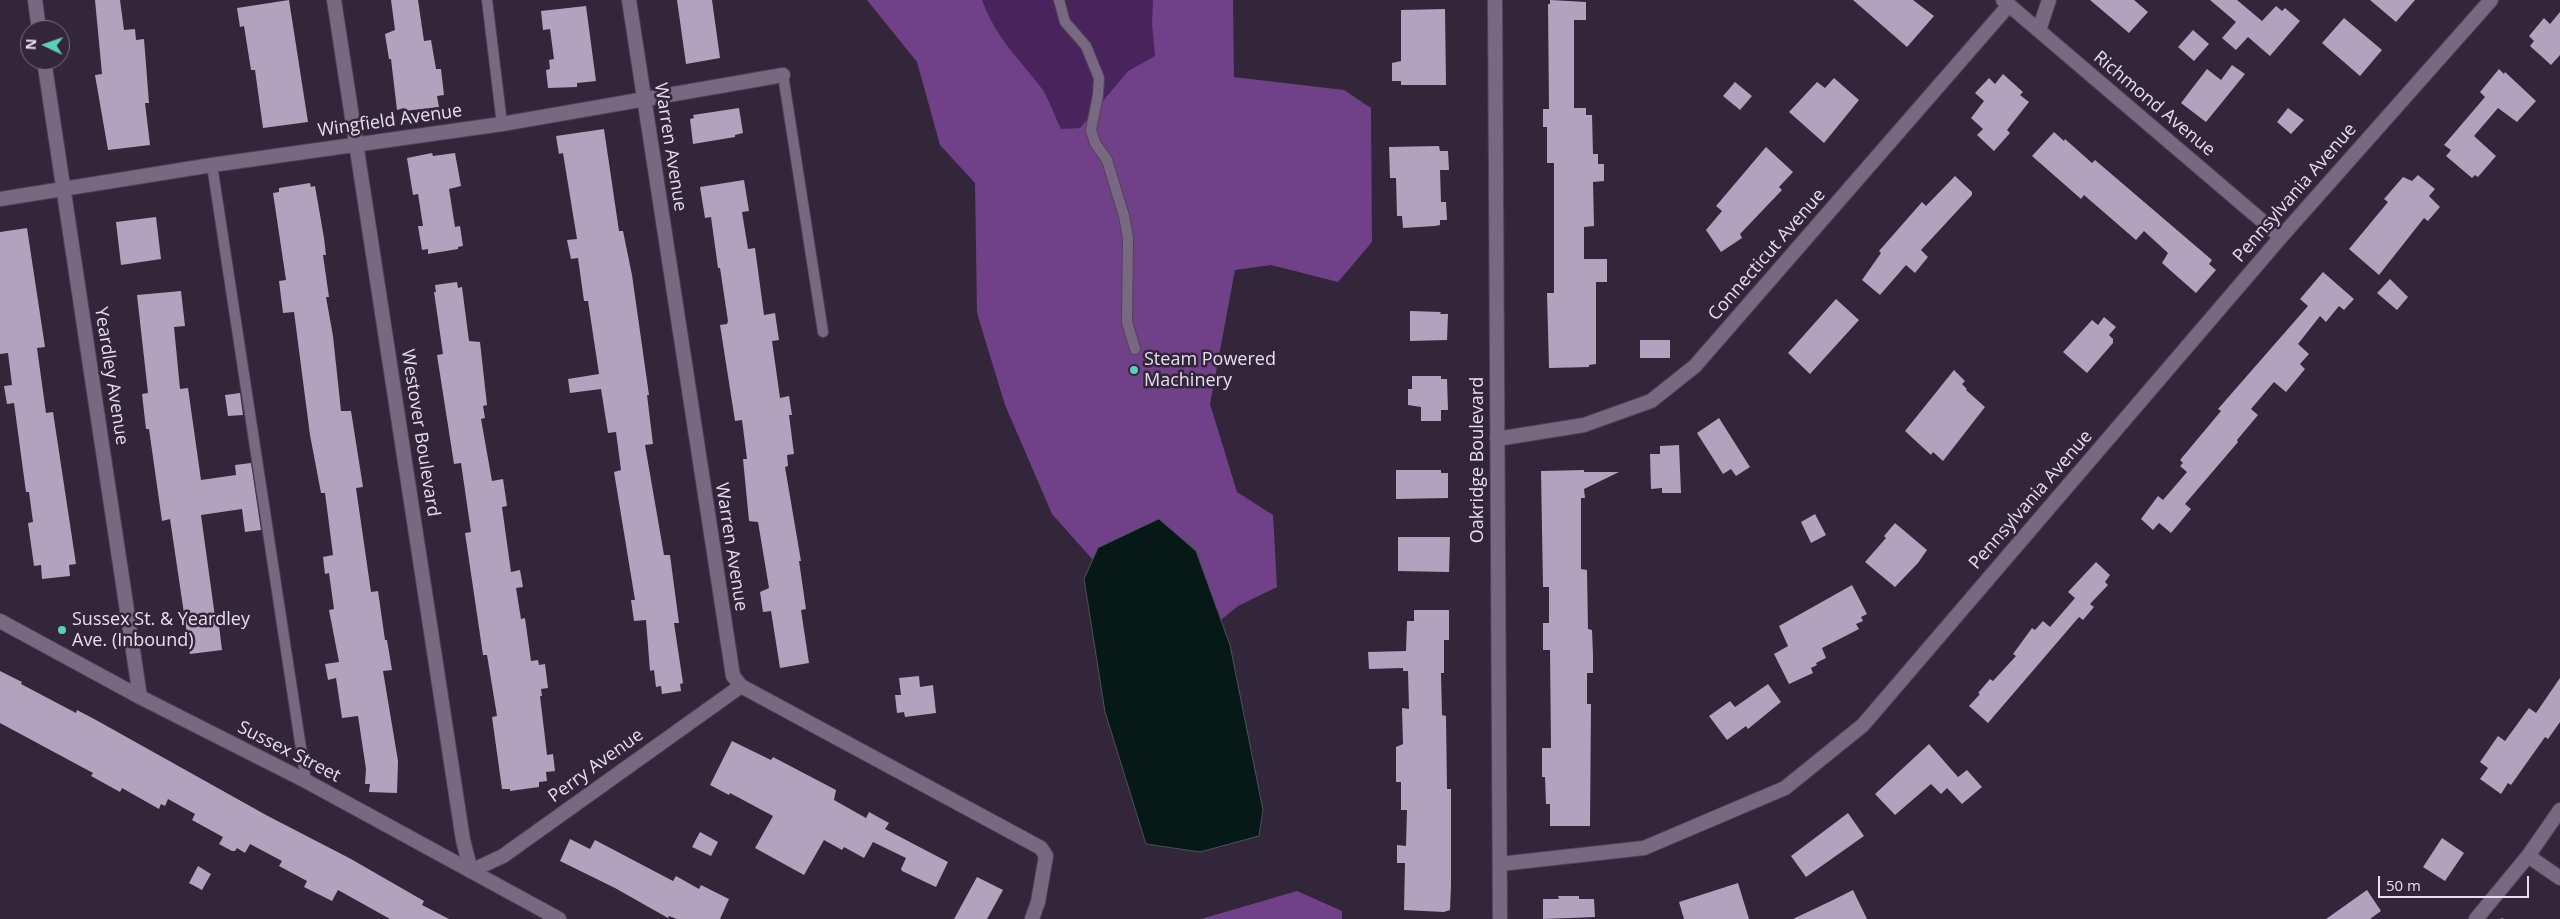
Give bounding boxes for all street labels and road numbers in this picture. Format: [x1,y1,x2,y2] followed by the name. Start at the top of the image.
[2089,47,2219,161] street label: Richmond Avenue
[649,81,691,213] street label: Warren Avenue
[316,100,464,142] street label: Wingfield Avenue
[2229,119,2361,267] street label: Pennsylvania Avenue
[1704,185,1830,325] street label: Connecticut Avenue
[89,305,133,447] street label: Yeardley Avenue
[396,348,444,518] street label: Westover Boulevard
[1467,377,1489,543] street label: Oakridge Boulevard
[1965,426,2097,574] street label: Pennsylvania Avenue
[710,481,752,613] street label: Warren Avenue
[234,717,344,787] street label: Sussex Street
[544,724,648,808] street label: Perry Avenue

